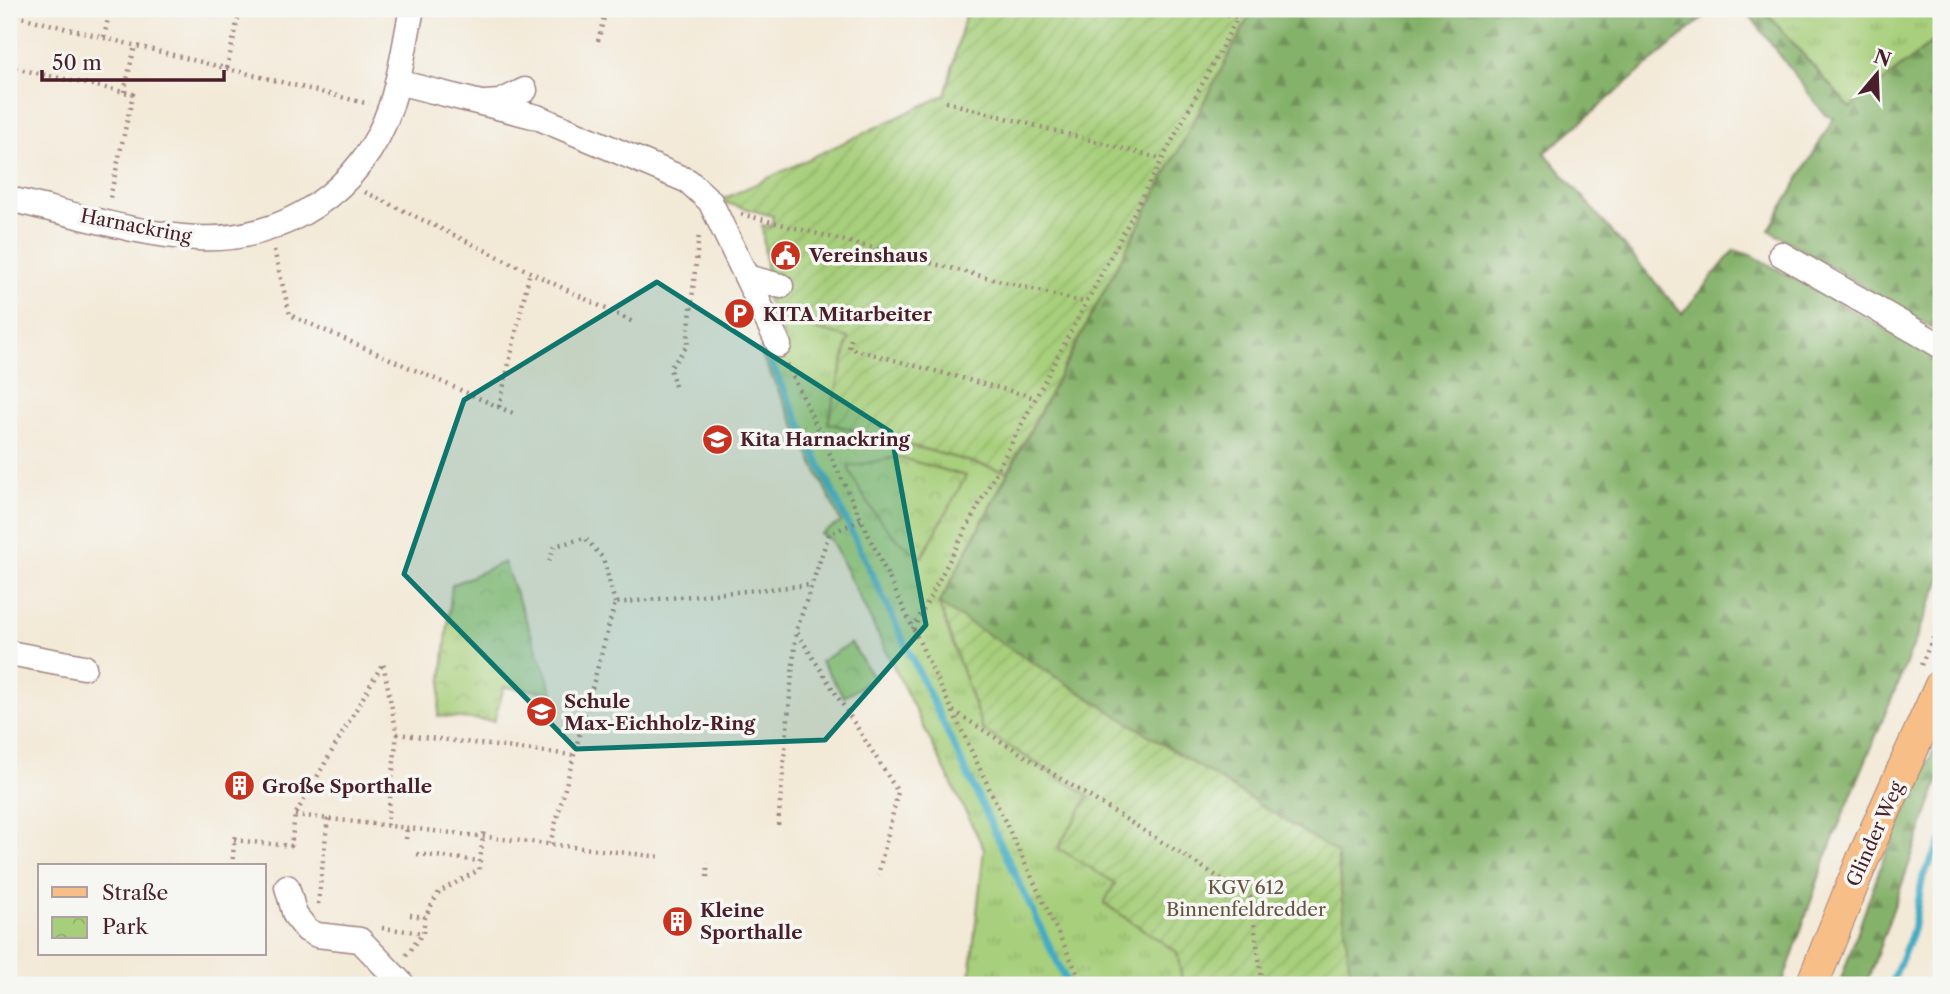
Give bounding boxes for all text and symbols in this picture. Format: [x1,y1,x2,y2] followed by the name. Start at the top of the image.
[42,38,224,82] scale bar
[1842,38,1912,108] north arrow
[1871,45,1894,72] text: N
[52,50,102,75] text: 50 m
[78,204,194,248] street label: Harnackring
[769,238,803,272] public building icon: Vereinshaus
[808,244,928,267] place label: Vereinshaus
[723,297,757,331] parking icon: KITA Mitarbeiter
[763,303,933,326] place label: KITA Mitarbeiter
[700,422,734,456] school or university icon: Kita Harnackring
[740,428,911,451] place label: Kita Harnackring
[564,690,756,735] place label: Schule Max-Eichholz-Ring
[524,695,558,729] school or university icon: Schule Max-Eichholz-Ring
[222,769,256,803] building icon: Große Sporthalle
[262,775,432,798] place label: Große Sporthalle
[1842,777,1909,890] street label: Glinder Weg
[38,864,266,956] legend
[1166,876,1326,921] park label: KGV 612 Binnenfeldredder
[102,880,168,905] text: Straße
[700,899,803,944] place label: Kleine Sporthalle
[660,904,694,938] building icon: Kleine Sporthalle
[102,914,148,939] text: Park

